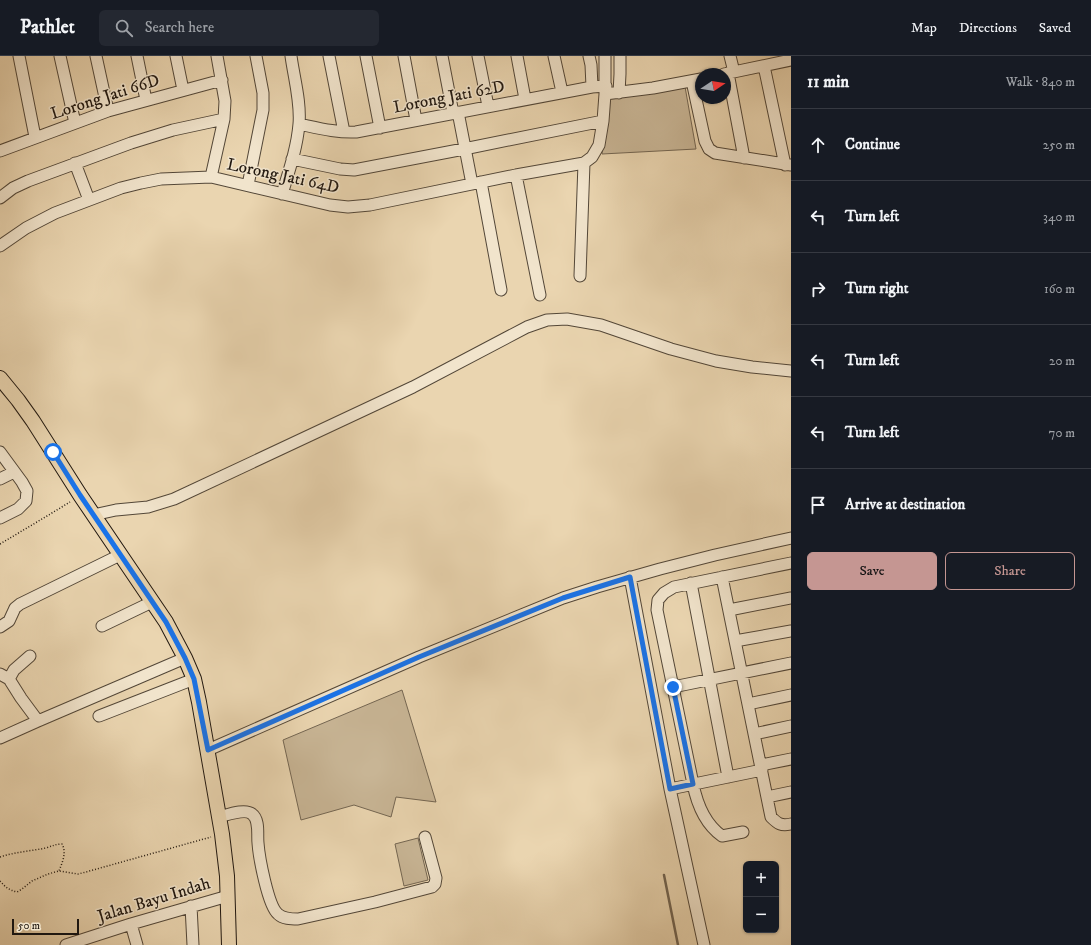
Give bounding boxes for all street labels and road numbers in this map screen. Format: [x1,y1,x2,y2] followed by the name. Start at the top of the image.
[48,69,162,125] street label: Lorong Jati 66D
[392,75,506,119] street label: Lorong Jati 62D
[225,153,341,199] street label: Lorong Jati 64D
[93,872,213,928] street label: Jalan Bayu Indah

